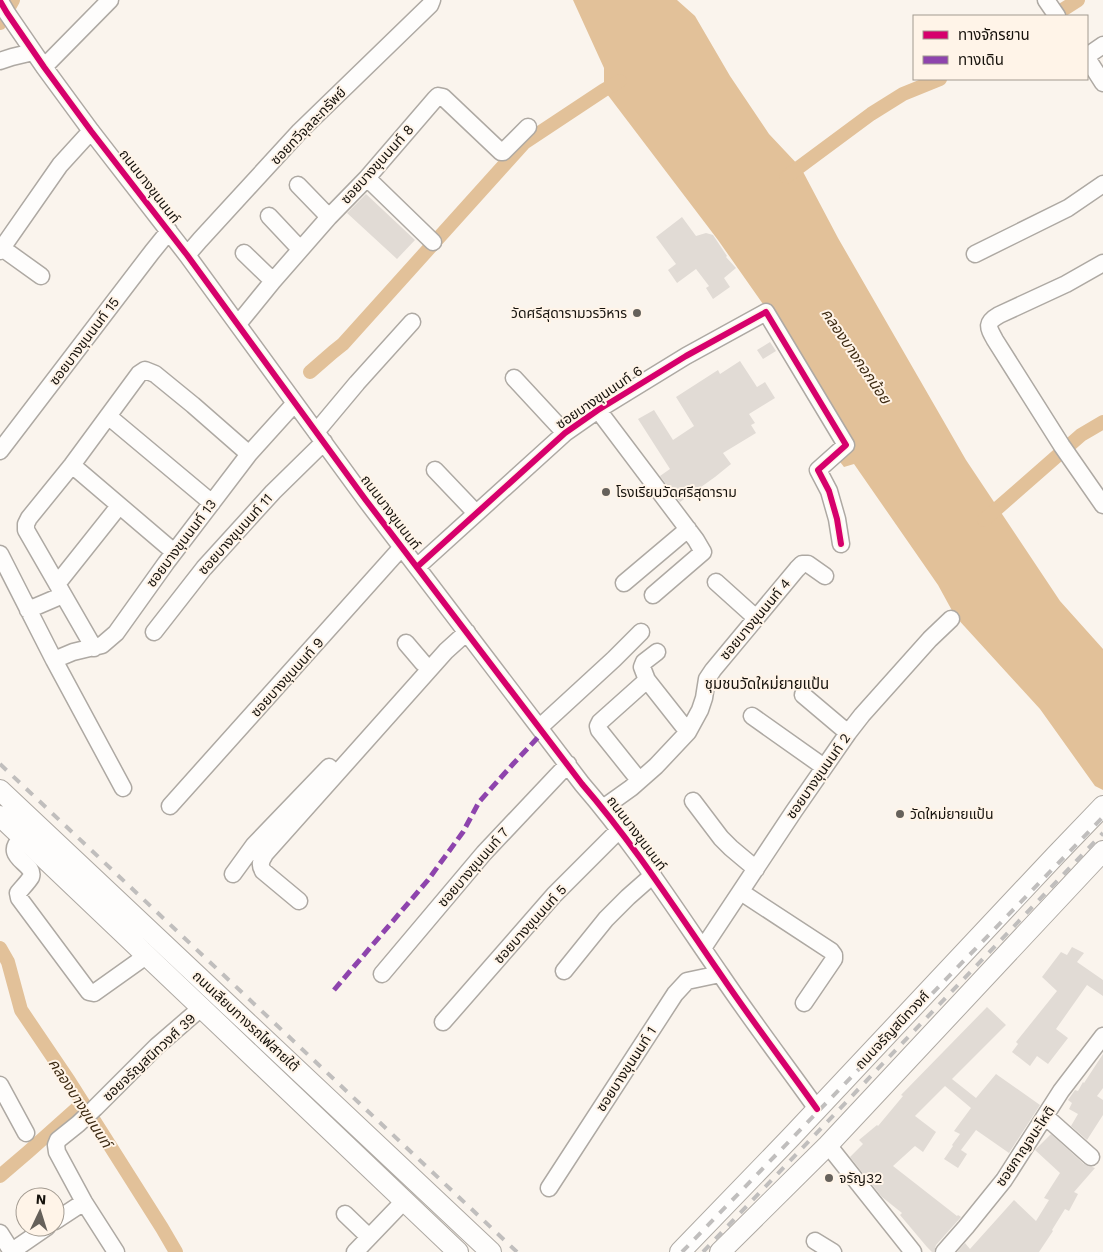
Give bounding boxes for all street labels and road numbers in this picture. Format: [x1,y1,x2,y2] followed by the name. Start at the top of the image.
[267,84,350,169] street label: ซอยทวีจุลละทรัพย์
[337,121,418,208] street label: ซอยบางขุนนนท์ 8
[115,146,184,227] street label: ถนนบางขุนนนท์
[46,294,123,389] street label: ซอยบางขุนนนท์ 15
[553,362,646,433] street label: ซอยบางขุนนนท์ 6
[357,472,424,553] street label: ถนนบางขุนนนท์
[195,490,276,578] street label: ซอยบางขุนนนท์ 11
[143,496,220,591] street label: ซอยบางขุนนนท์ 13
[716,575,794,663] street label: ซอยบางขุนนนท์ 4
[247,634,328,721] street label: ซอยบางขุนนนท์ 9
[783,730,854,822] street label: ซอยบางขุนนนท์ 2
[603,793,670,874] street label: ถนนบางขุนนนท์
[434,824,513,911] street label: ซอยบางขุนนนท์ 7
[490,881,570,967] street label: ซอยบางขุนนนท์ 5
[189,968,303,1074] street label: ถนนเลียบทางรถไฟสายใต้
[852,987,932,1072] street label: ถนนจรัญสนิทวงศ์
[99,1010,199,1104] street label: ซอยจรัญสนิทวงศ์ 39
[593,1024,660,1115] street label: ซอยบางขุนนนท์ 1
[992,1103,1058,1189] street label: ซอยกาญจนะโหติ

